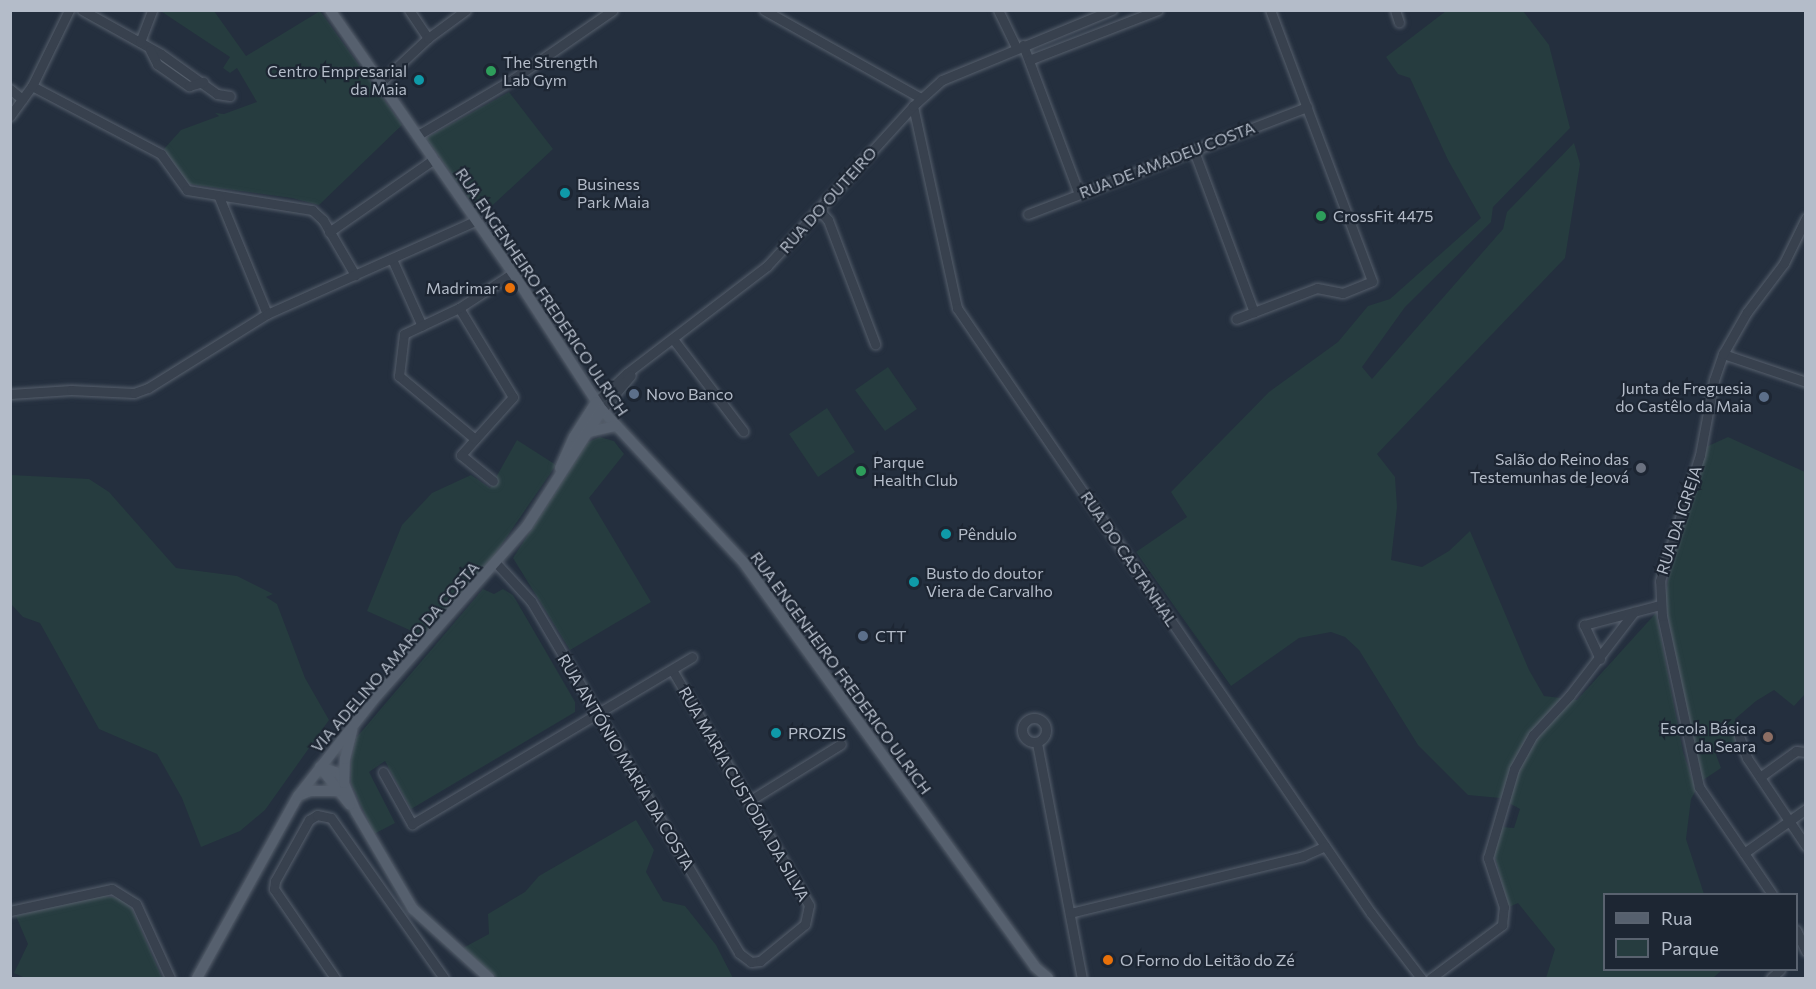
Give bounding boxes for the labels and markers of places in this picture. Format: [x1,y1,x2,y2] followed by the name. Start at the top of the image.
[503,52,598,90] place label: The Strength Lab Gym
[267,61,407,99] place label: Centro Empresarial da Maia
[484,64,498,78] marker: The Strength Lab Gym
[412,73,426,87] marker: Centro Empresarial da Maia
[577,174,650,212] place label: Business Park Maia
[558,186,572,200] marker: Business Park Maia
[1333,206,1433,226] place label: CrossFit 4475
[1314,209,1328,223] marker: CrossFit 4475
[426,278,498,298] place label: Madrimar
[503,281,517,295] marker: Madrimar
[1615,378,1752,416] place label: Junta de Freguesia do Castêlo da Maia
[646,384,733,404] place label: Novo Banco
[627,387,641,401] marker: Novo Banco
[1757,390,1771,404] marker: Junta de Freguesia do Castêlo da Maia
[1470,449,1629,487] place label: Salão do Reino das Testemunhas de Jeová
[873,452,958,490] place label: Parque Health Club
[1634,461,1648,475] marker: Salão do Reino das Testemunhas de Jeová
[854,464,868,478] marker: Parque Health Club
[958,524,1017,544] place label: Pêndulo
[939,527,953,541] marker: Pêndulo
[926,563,1053,601] place label: Busto do doutor Viera de Carvalho
[907,575,921,589] marker: Busto do doutor Viera de Carvalho
[875,626,906,646] place label: CTT
[856,629,870,643] marker: CTT
[1660,718,1756,756] place label: Escola Básica da Seara
[788,723,846,743] place label: PROZIS
[769,726,783,740] marker: PROZIS
[1761,730,1775,744] marker: Escola Básica da Seara
[1120,950,1295,970] place label: O Forno do Leitão do Zé
[1101,953,1115,967] marker: O Forno do Leitão do Zé

